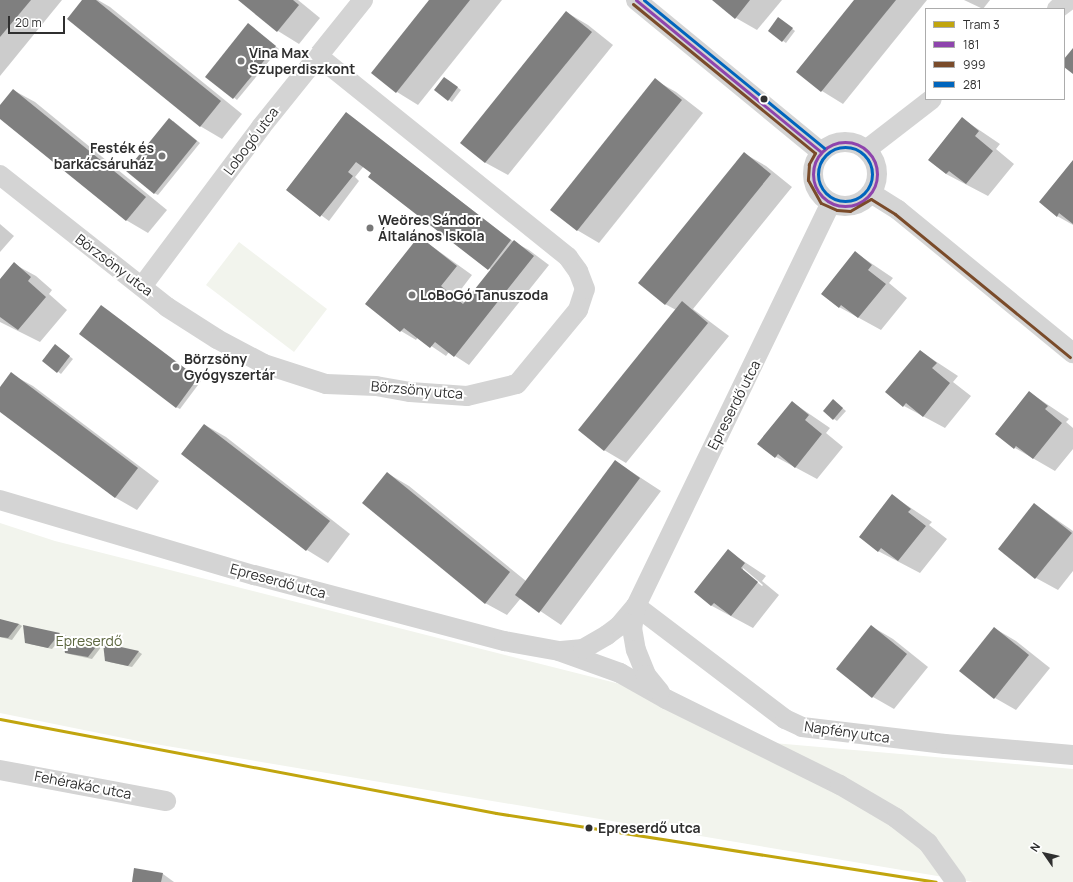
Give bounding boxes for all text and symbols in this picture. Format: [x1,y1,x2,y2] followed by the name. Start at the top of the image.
[10,8,67,34] scale bar
[925,8,1065,100] legend
[15,14,42,31] text: 20 m
[963,16,1000,33] text: Tram 3
[963,36,979,53] text: 181
[249,45,355,78] place label: Vina Max Szuperdiszkont
[236,56,246,66] marker: Vina Max Szuperdiszkont
[963,56,985,73] text: 999
[963,76,982,93] text: 281
[759,94,769,104] unlabelled marker
[220,104,282,178] street label: Lobogó utca
[54,140,154,172] place label: Festék és barkácsáruház
[157,151,167,161] marker: Festék és barkácsáruház
[378,212,484,244] place label: Weöres Sándor Általános Iskola
[365,223,375,233] marker: Weöres Sándor Általános Iskola
[72,231,156,299] street label: Börzsöny utca
[420,287,548,303] place label: LoBoGó Tanuszoda
[407,290,417,300] marker: LoBoGó Tanuszoda
[184,351,275,384] place label: Börzsöny Gyógyszertár
[704,357,764,453] street label: Epreserdő utca
[171,362,181,372] marker: Börzsöny Gyógyszertár
[370,378,464,402] street label: Börzsöny utca
[228,560,328,602] street label: Epreserdő utca
[56,633,122,649] park label: Epreserdő
[803,718,891,746] street label: Napfény utca
[33,767,133,803] street label: Fehérakác utca
[598,820,701,836] place label: Epreserdő utca
[583,822,595,834] marker: Epreserdő utca
[1025,834,1065,874] north arrow
[1026,840,1043,854] text: N

